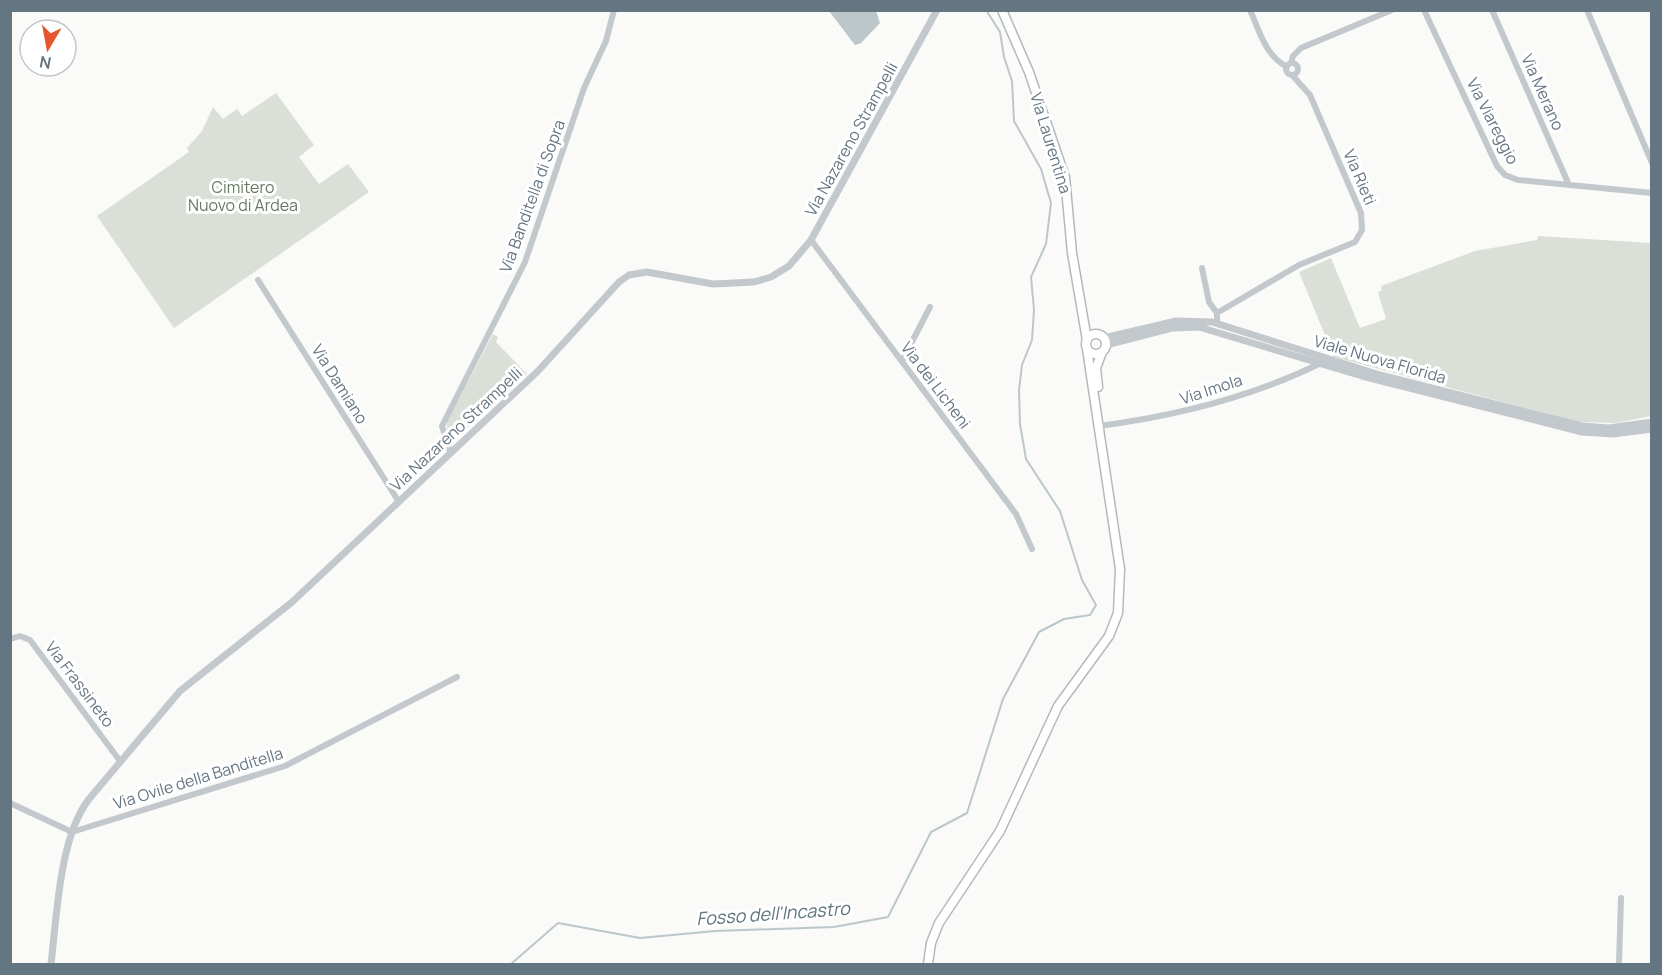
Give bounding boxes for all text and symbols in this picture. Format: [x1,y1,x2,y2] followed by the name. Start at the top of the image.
[18,18,78,78] north arrow
[1516,50,1570,134] street label: Via Merano
[38,51,53,75] text: N
[799,58,903,220] street label: Via Nazareno Strampelli
[1462,74,1524,168] street label: Via Viareggio
[1025,90,1077,196] street label: Via Laurentina
[494,117,570,275] street label: Via Banditella di Sopra
[1338,146,1382,208] street label: Via Rieti
[188,176,298,216] park label: Cimitero Nuovo di Ardea
[1311,330,1449,388] street label: Viale Nuova Florida
[896,337,976,433] street label: Via dei Licheni
[307,340,373,428] street label: Via Damiano
[385,362,527,496] street label: Via Nazareno Strampelli
[1177,369,1245,409] street label: Via Imola
[40,636,120,732] street label: Via Frassineto
[110,742,286,814] street label: Via Ovile della Banditella
[695,896,852,930] water label: Fosso dell'Incastro

